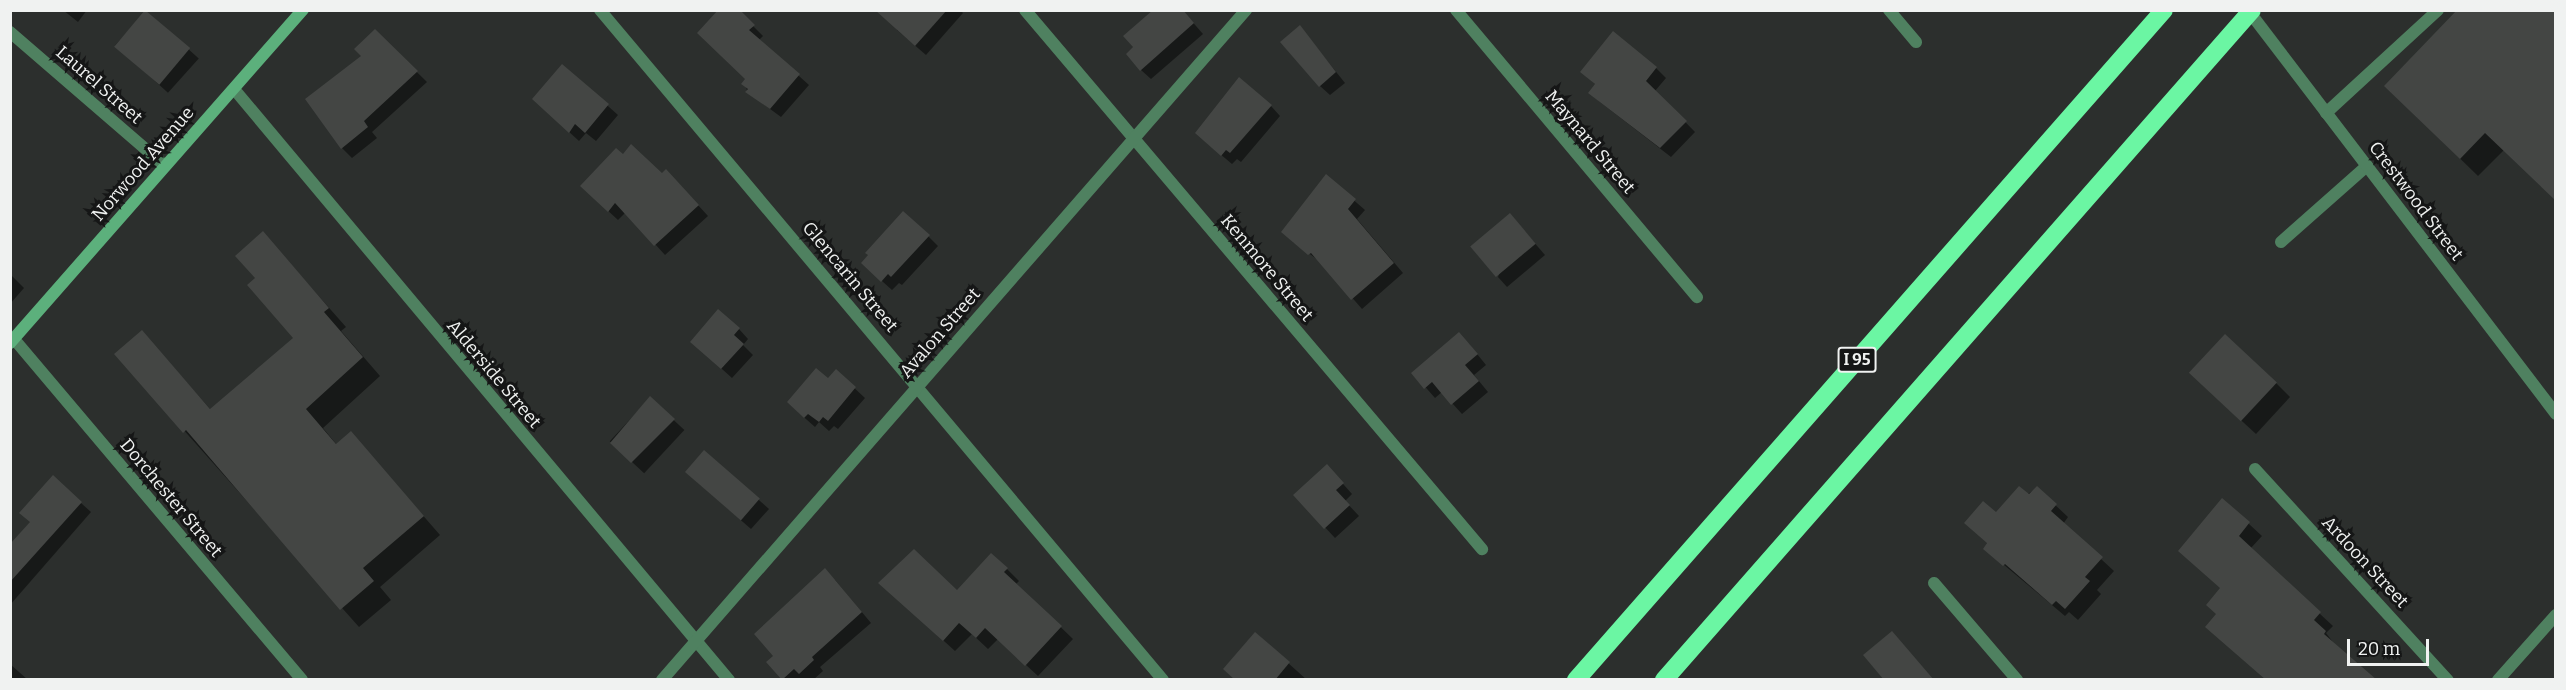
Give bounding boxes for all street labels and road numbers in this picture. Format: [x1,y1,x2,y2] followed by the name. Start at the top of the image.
[51,42,147,128] street label: Laurel Street
[1540,86,1640,198] street label: Maynard Street
[87,102,199,226] street label: Norwood Avenue
[2364,137,2468,265] street label: Crestwood Street
[1216,210,1318,326] street label: Kenmore Street
[798,218,902,336] street label: Glencarin Street
[895,284,985,382] street label: Avalon Street
[442,315,546,433] street label: Alderside Street
[1838,347,1876,373] road number: I 95
[115,434,227,562] street label: Dorchester Street
[2317,512,2413,612] street label: Ardoon Street

